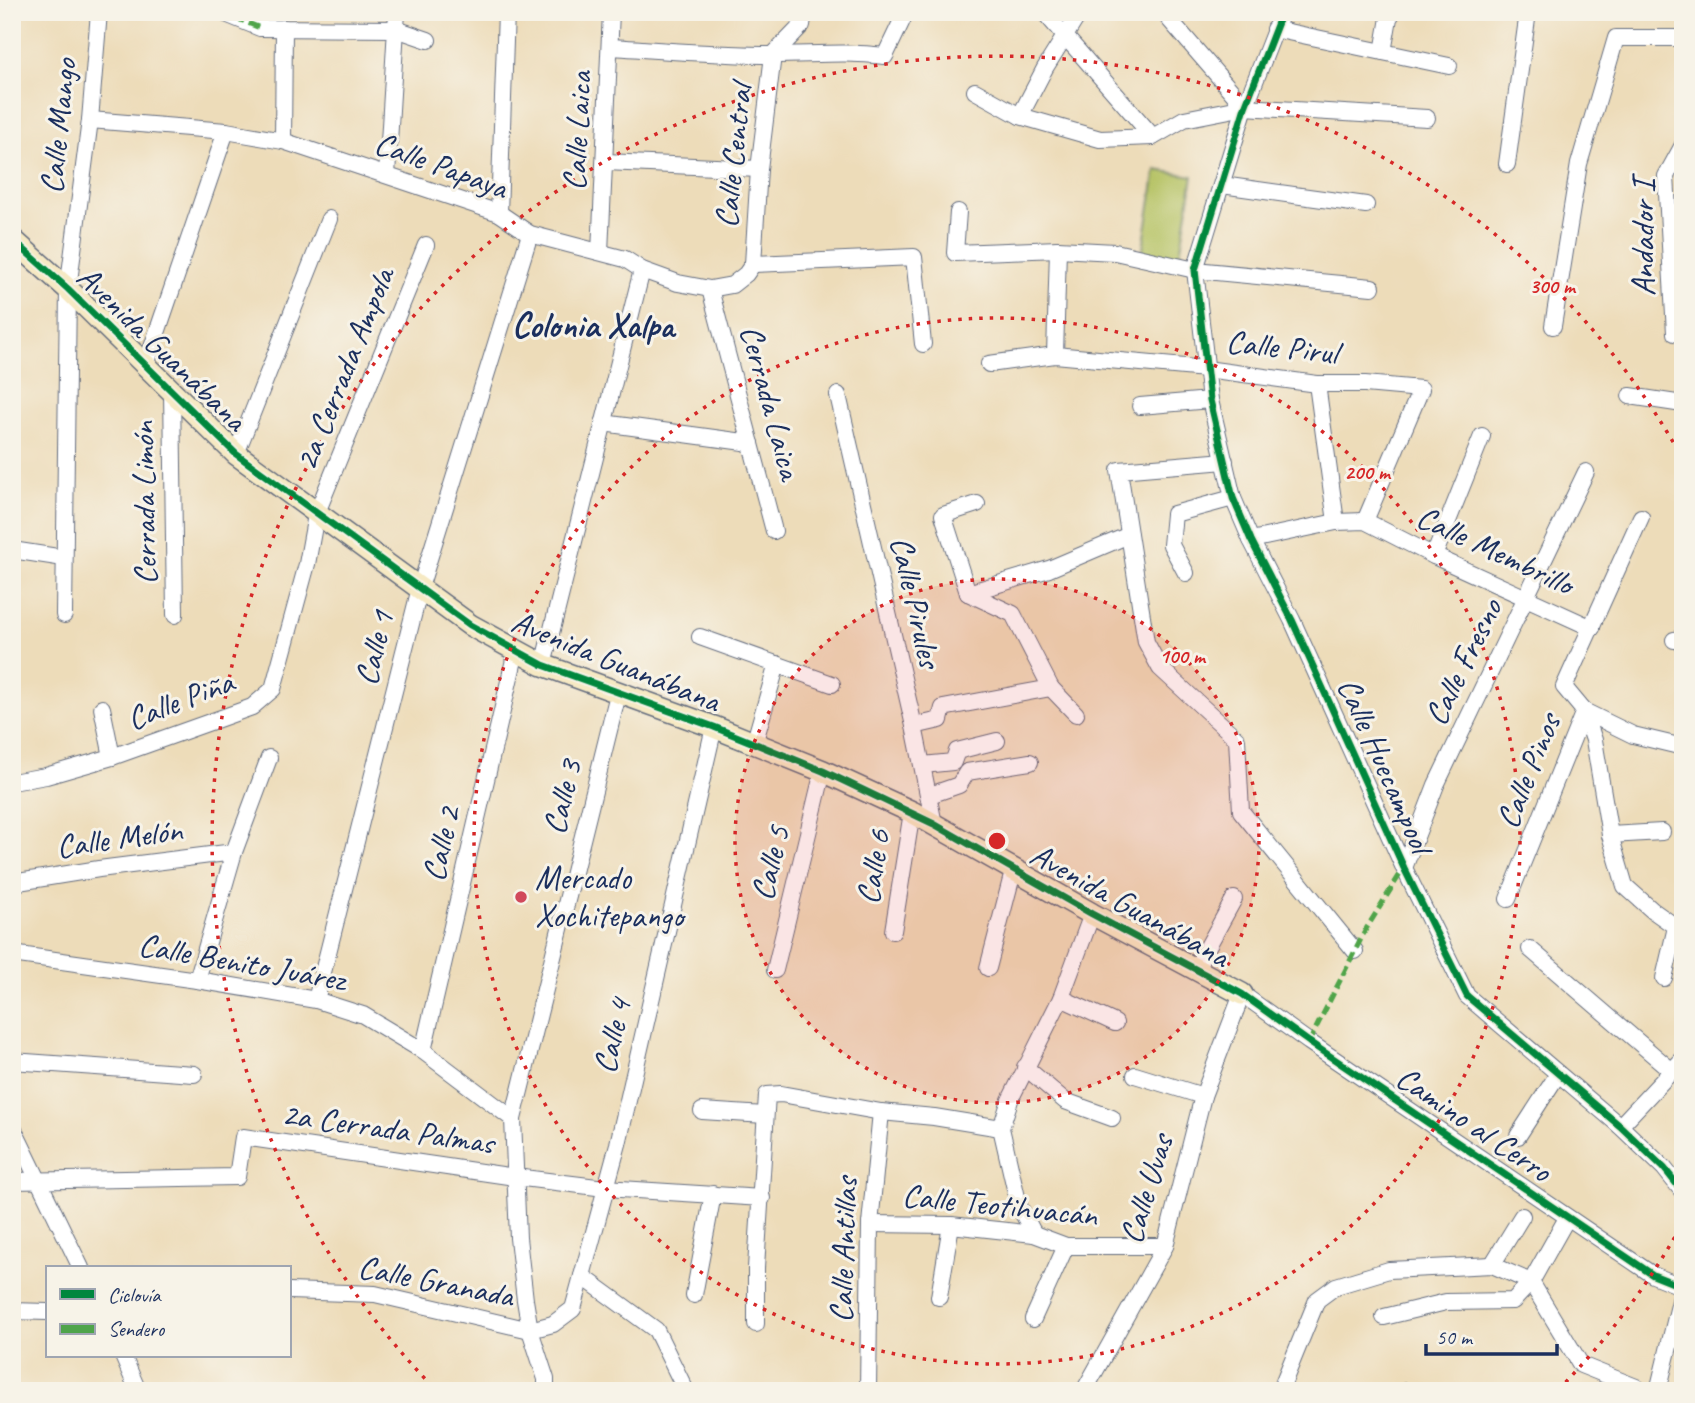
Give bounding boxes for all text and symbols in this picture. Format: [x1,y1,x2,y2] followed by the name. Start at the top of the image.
[30,54,86,196] street label: Calle Mango
[553,69,601,192] street label: Calle Laica
[705,77,762,230] street label: Calle Central
[369,122,515,209] street label: Calle Papaya
[1622,173,1664,296] street label: Andador I
[68,256,257,441] street label: Avenida Guanábana
[284,259,405,476] street label: 2a Cerrada Ampola
[1529,273,1577,299] text: 300 m
[512,303,677,348] district label: Colonia Xalpa
[730,320,812,486] street label: Cerrada Laica
[1224,320,1345,374] street label: Calle Pirul
[122,420,166,585] street label: Cerrada Limón
[1344,459,1392,485] text: 200 m
[1410,495,1583,606] street label: Calle Membrillo
[881,532,952,674] street label: Calle Pirules
[1414,590,1513,732] street label: Calle Fresno
[506,600,728,723] street label: Avenida Guanábana
[345,605,404,689] street label: Calle 1
[1159,643,1207,669] text: 100 m
[121,660,242,739] street label: Calle Piña
[1328,671,1444,864] street label: Calle Huecampool
[1486,705,1571,834] street label: Calle Pinos
[533,754,592,838] street label: Calle 3
[412,800,471,885] street label: Calle 2
[53,808,186,868] street label: Calle Melón
[741,820,800,904] street label: Calle 5
[846,826,900,907] street label: Calle 6
[985,829,1009,853] centre of rings
[1023,833,1238,978] street label: Avenida Guanábana
[535,857,687,937] place label: Mercado Xochitepango
[513,889,529,905] marker: Mercado Xochitepango
[136,923,351,1001] street label: Calle Benito Juárez
[583,992,642,1077] street label: Calle 4
[1388,1057,1561,1192] street label: Camino al Cerro
[279,1092,499,1164] street label: 2a Cerrada Palmas
[1110,1127,1183,1248] street label: Calle Uvas
[819,1174,867,1323] street label: Calle Antillas
[901,1174,1101,1236] street label: Calle Teotihuacán
[355,1245,519,1317] street label: Calle Granada
[46,1266,290,1358] legend
[108,1282,162,1308] text: Ciclovía
[1426,1312,1557,1356] scale bar
[108,1316,166,1342] text: Sendero
[1436,1324,1474,1350] text: 50 m

